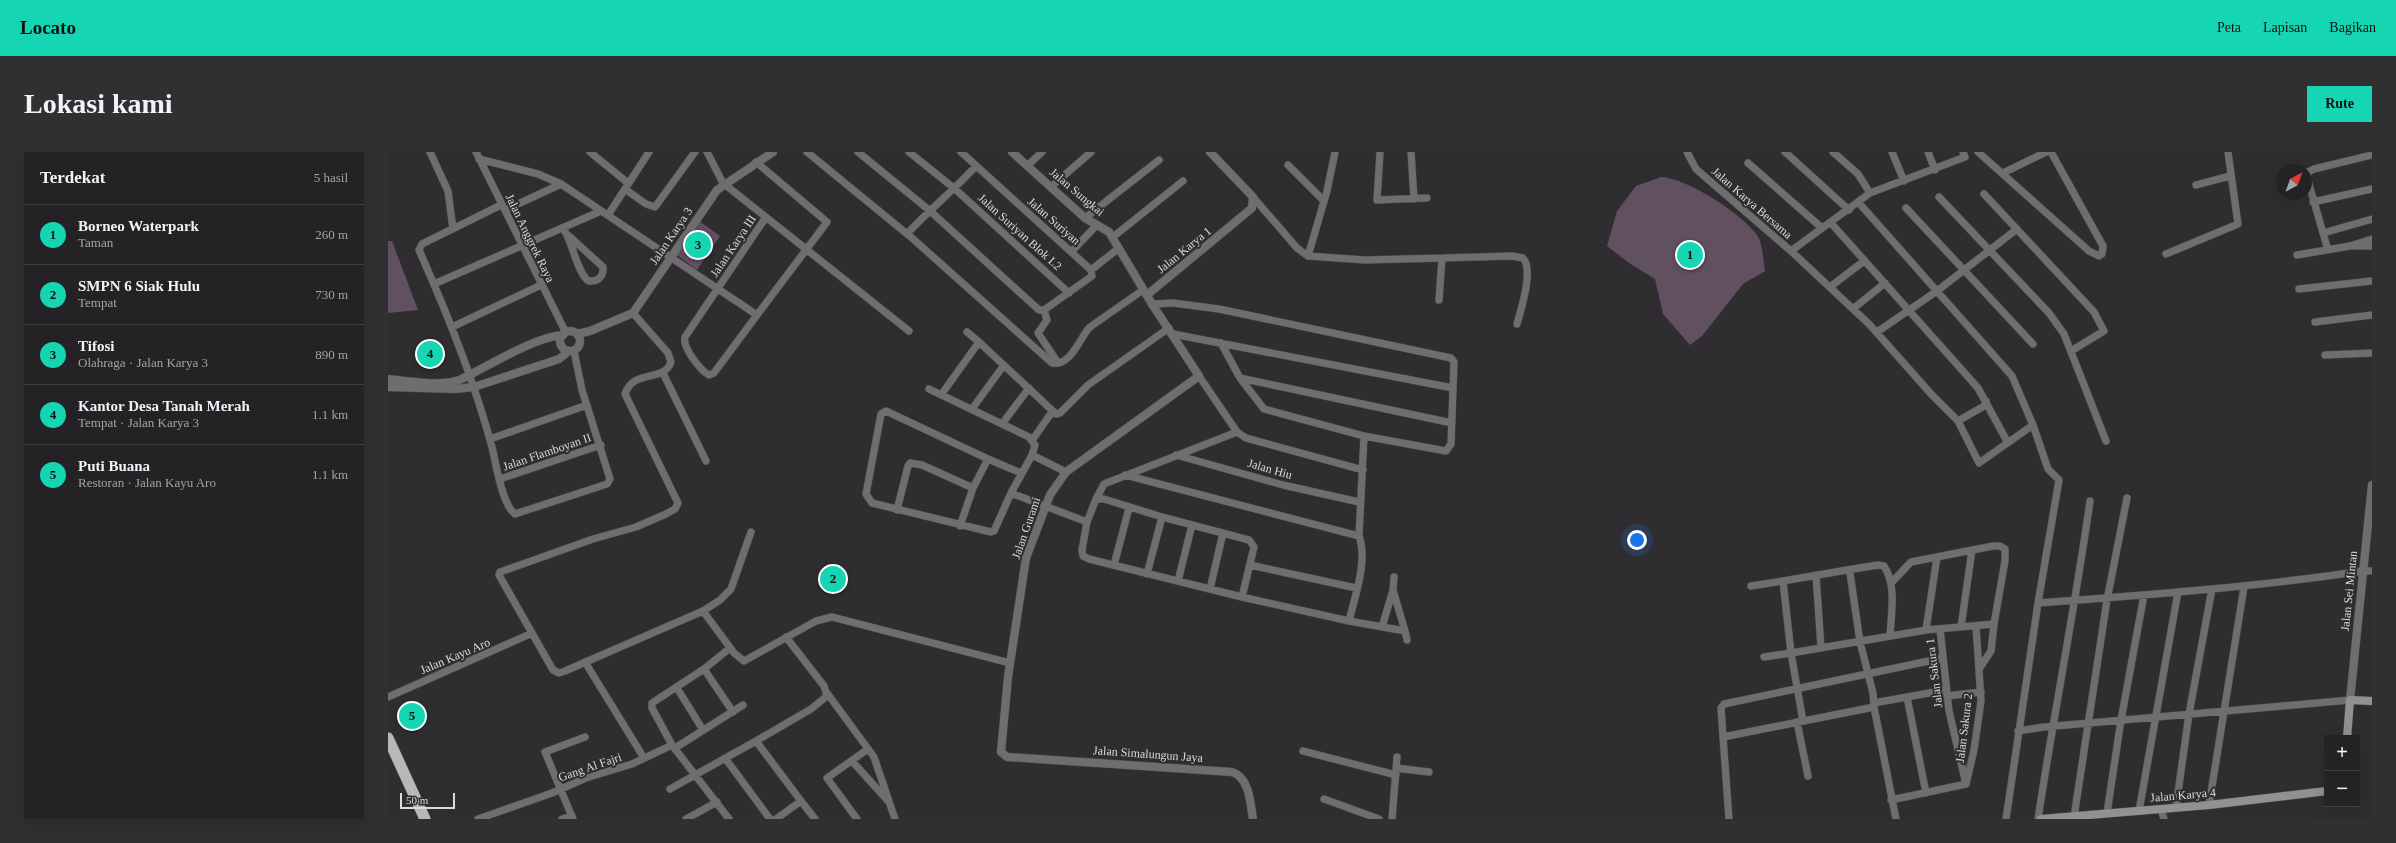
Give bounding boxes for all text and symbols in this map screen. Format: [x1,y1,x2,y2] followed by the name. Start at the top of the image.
[20,17,76,38] text: Locato
[2217,20,2241,35] text: Peta
[2263,20,2307,35] text: Lapisan
[2329,20,2376,35] text: Bagikan
[2307,86,2372,122] button: Rute
[24,88,173,119] text: Lokasi kami
[1709,164,1796,242] street label: Jalan Karya Bersama
[2276,164,2312,200] north arrow
[1047,165,1108,219] street label: Jalan Sungkai
[40,168,106,187] text: Terdekat
[314,170,348,185] text: 5 hasil
[975,191,1065,273] street label: Jalan Suriyan Blok L2
[503,192,558,285] street label: Jalan Anggrek Raya
[1025,194,1083,248] street label: Jalan Suriyan
[647,205,695,267] street label: Jalan Karya 3
[707,212,759,280] street label: Jalan Karya III
[78,218,199,234] text: Borneo Waterpark
[1154,224,1214,276] street label: Jalan Karya 1
[50,227,56,242] text: 1
[315,227,348,242] text: 260 m
[685,230,711,260] pin: 3
[78,235,113,250] text: Taman
[1677,240,1703,270] pin: 1
[78,278,200,294] text: SMPN 6 Siak Hulu
[50,287,56,302] text: 2
[315,287,348,302] text: 730 m
[78,295,117,310] text: Tempat
[78,338,114,354] text: Tifosi
[417,339,443,369] pin: 4
[50,347,56,362] text: 3
[315,347,348,362] text: 890 m
[78,355,208,370] text: Olahraga · Jalan Karya 3
[78,398,250,414] text: Kantor Desa Tanah Merah
[50,407,56,422] text: 4
[312,407,348,422] text: 1.1 km
[78,415,199,430] text: Tempat · Jalan Karya 3
[501,430,593,474] street label: Jalan Flamboyan II
[1246,456,1294,482] street label: Jalan Hiu
[78,458,150,474] text: Puti Buana
[50,467,56,482] text: 5
[312,467,348,482] text: 1.1 km
[78,475,216,490] text: Restoran · Jalan Kayu Aro
[1009,495,1043,561] street label: Jalan Gurami
[1627,530,1647,550] your location
[2338,550,2360,632] street label: Jalan Sei Mintan
[820,564,846,594] pin: 2
[418,635,492,677] street label: Jalan Kayu Aro
[1923,637,1945,709] street label: Jalan Sakura 1
[1953,692,1975,764] street label: Jalan Sakura 2
[399,701,425,731] pin: 5
[2324,735,2360,807] map controls
[2324,735,2360,771] button: +
[1093,743,1204,765] street label: Jalan Simalungun Jaya
[557,749,624,784] street label: Gang Al Fajri
[2324,771,2360,807] button: −
[2150,785,2216,805] street label: Jalan Karya 4
[400,791,455,810] scale bar
[406,794,428,806] text: 50 m

